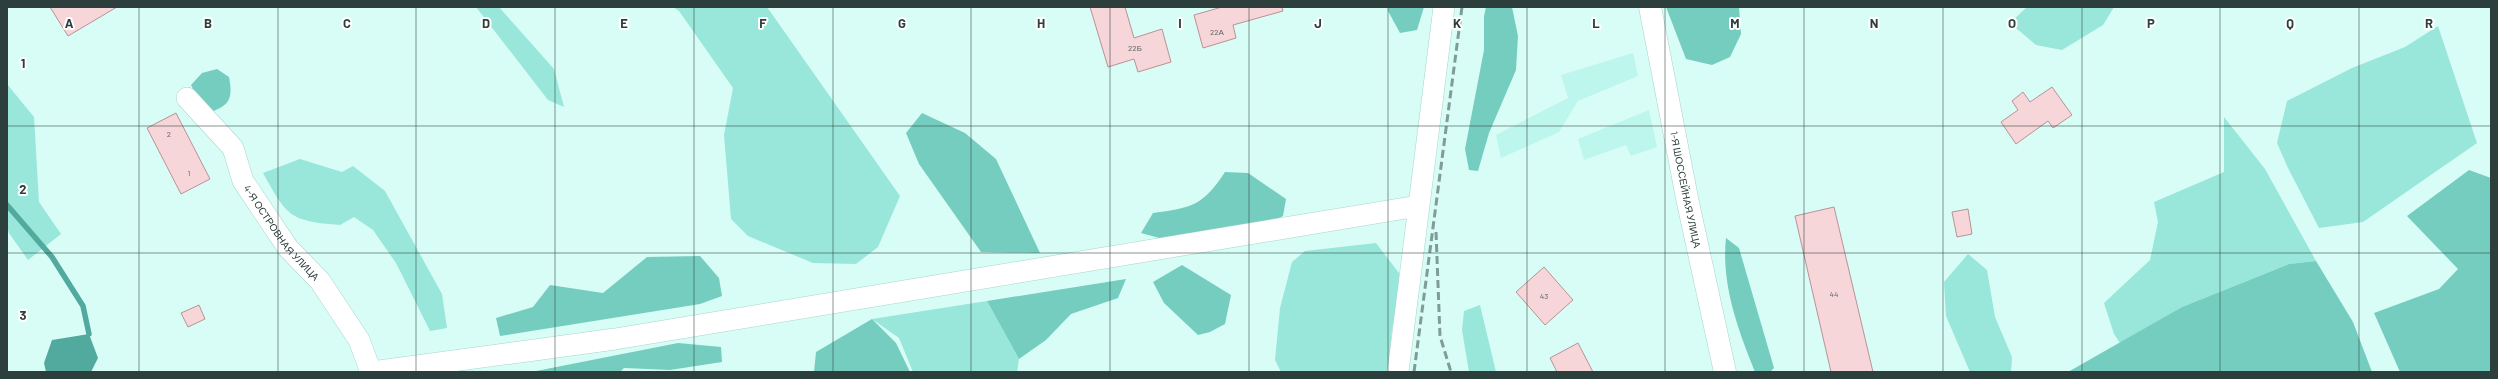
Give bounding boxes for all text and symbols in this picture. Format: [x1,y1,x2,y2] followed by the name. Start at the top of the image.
[65,15,74,31] text: A
[204,15,212,31] text: B
[343,15,351,31] text: C
[482,15,490,31] text: D
[620,15,628,31] text: E
[759,15,767,31] text: F
[898,15,906,31] text: G
[1037,15,1045,31] text: H
[1178,15,1182,31] text: I
[1314,15,1322,31] text: J
[1453,15,1461,31] text: K
[1592,15,1600,31] text: L
[1730,15,1740,31] text: M
[1870,15,1878,31] text: N
[2008,15,2016,31] text: O
[2147,15,2155,31] text: P
[2286,15,2294,31] text: Q
[2425,15,2433,31] text: R
[1210,27,1225,37] house number: 22А
[1128,43,1142,53] house number: 22Б
[21,55,25,71] text: 1
[167,129,171,139] house number: 2
[1668,130,1704,249] street label: 1-Я ШОССЕЙНАЯ УЛИЦА
[188,168,191,178] house number: 1
[19,181,27,197] text: 2
[241,183,322,283] street label: 4-Я ОСТРОВНАЯ УЛИЦА
[1830,289,1838,299] house number: 44
[1540,291,1548,301] house number: 43
[19,307,27,323] text: 3

